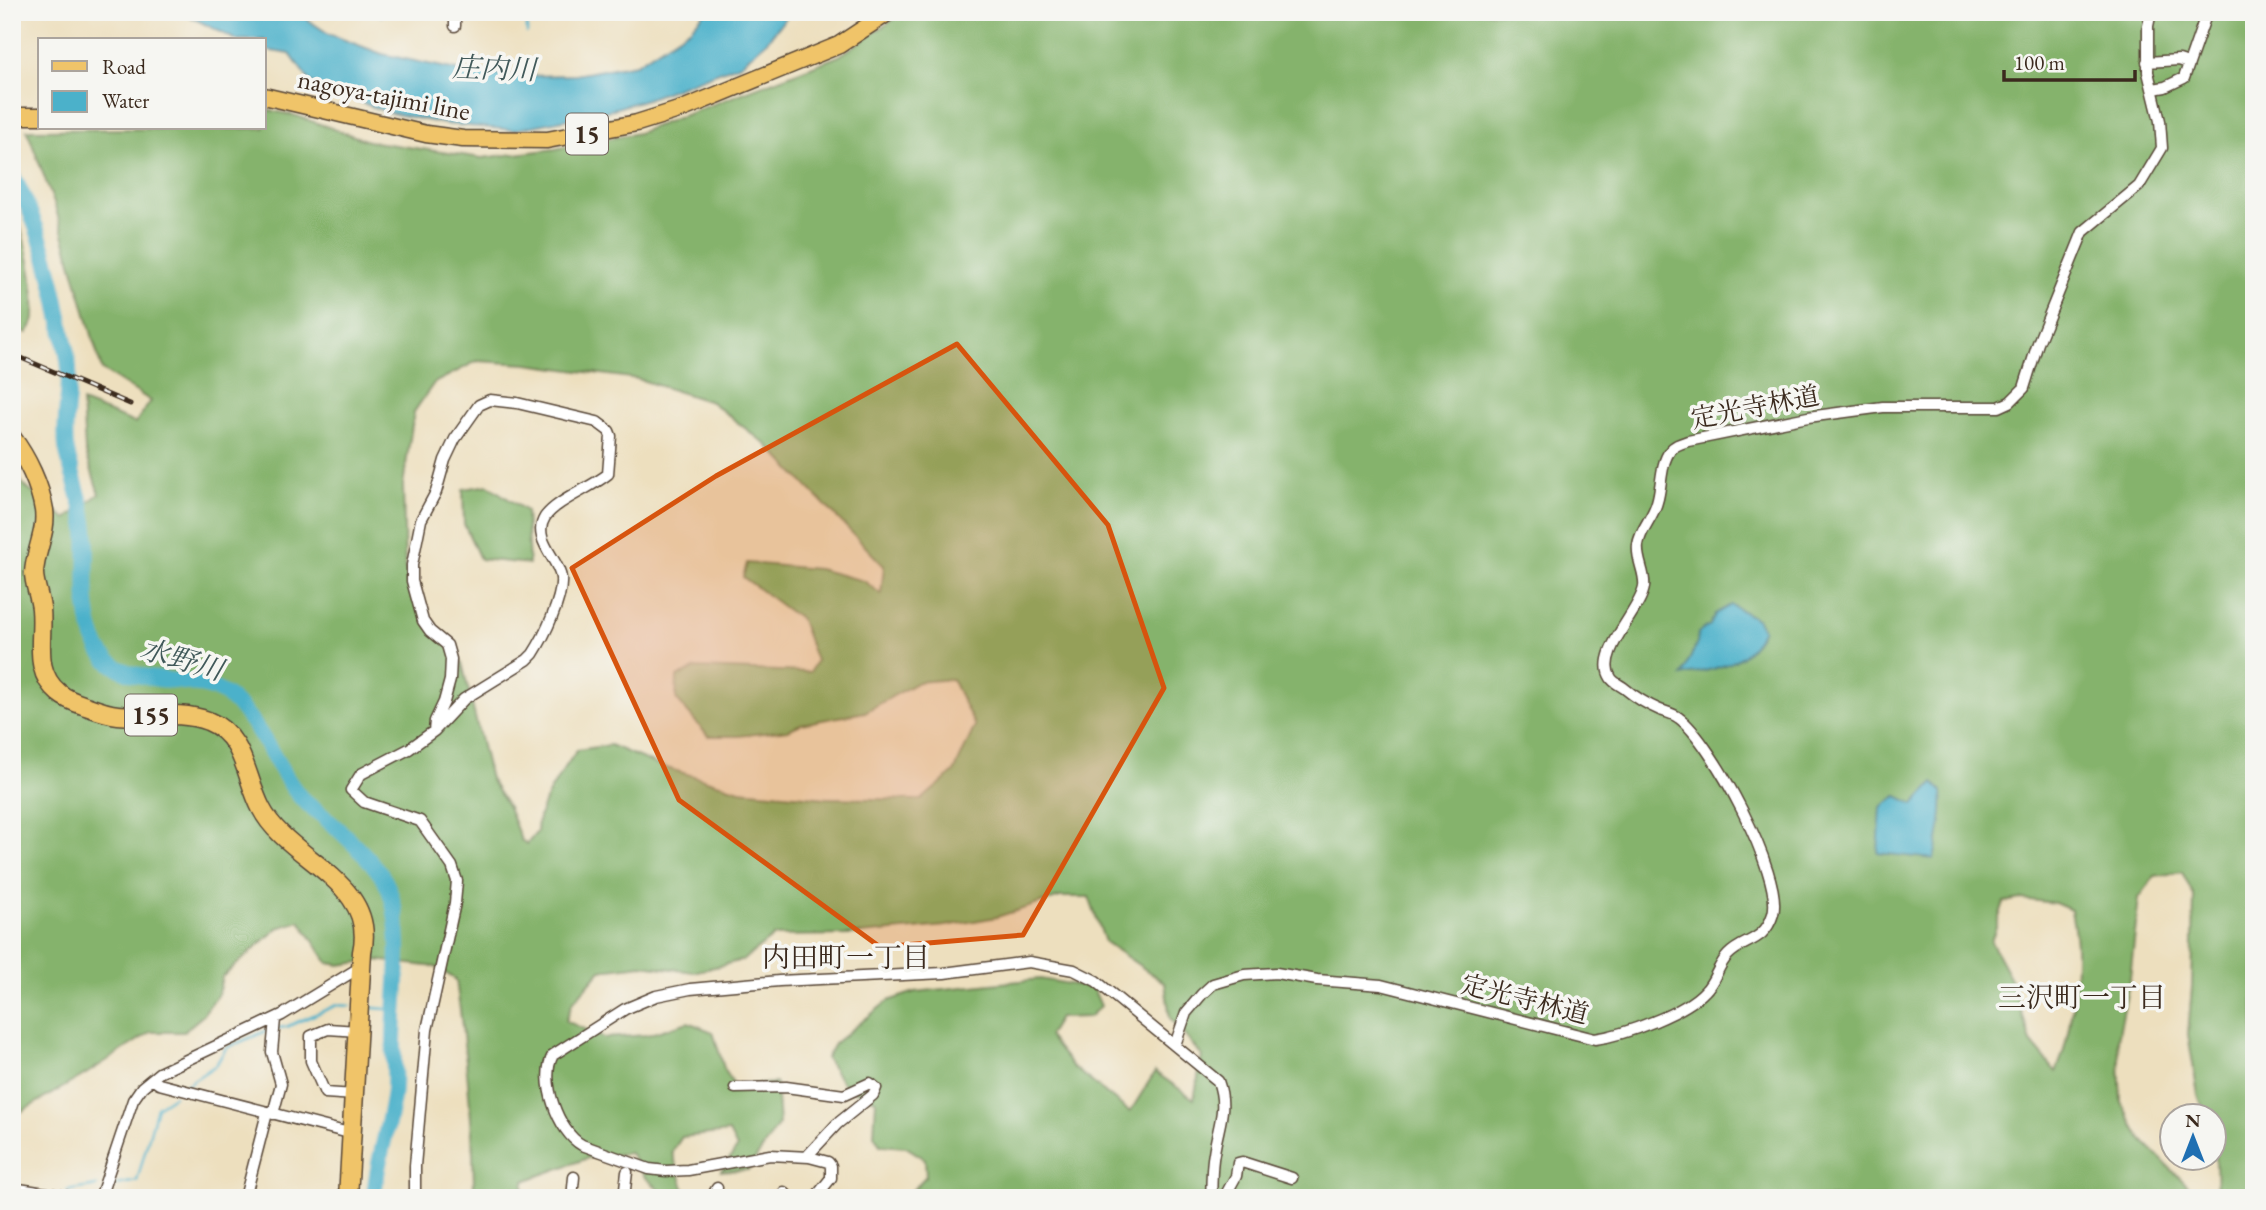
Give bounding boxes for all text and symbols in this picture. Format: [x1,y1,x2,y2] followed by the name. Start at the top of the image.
[38,38,266,130] legend
[2004,38,2135,82] scale bar
[451,49,540,88] water label: 庄内川
[2014,49,2065,76] text: 100 m
[102,53,146,80] text: Road
[295,62,473,128] street label: nagoya-tajimi line
[102,87,149,114] text: Water
[566,114,608,154] road number: 15
[1688,378,1822,436] street label: 定光寺林道
[137,630,230,689] water label: 水野川
[125,694,177,736] road number: 155
[762,939,930,975] district label: 内田町一丁目
[1458,967,1592,1031] street label: 定光寺林道
[1998,979,2166,1015] district label: 三沢町一丁目
[2158,1102,2228,1172] north arrow
[2185,1108,2201,1133] text: N

